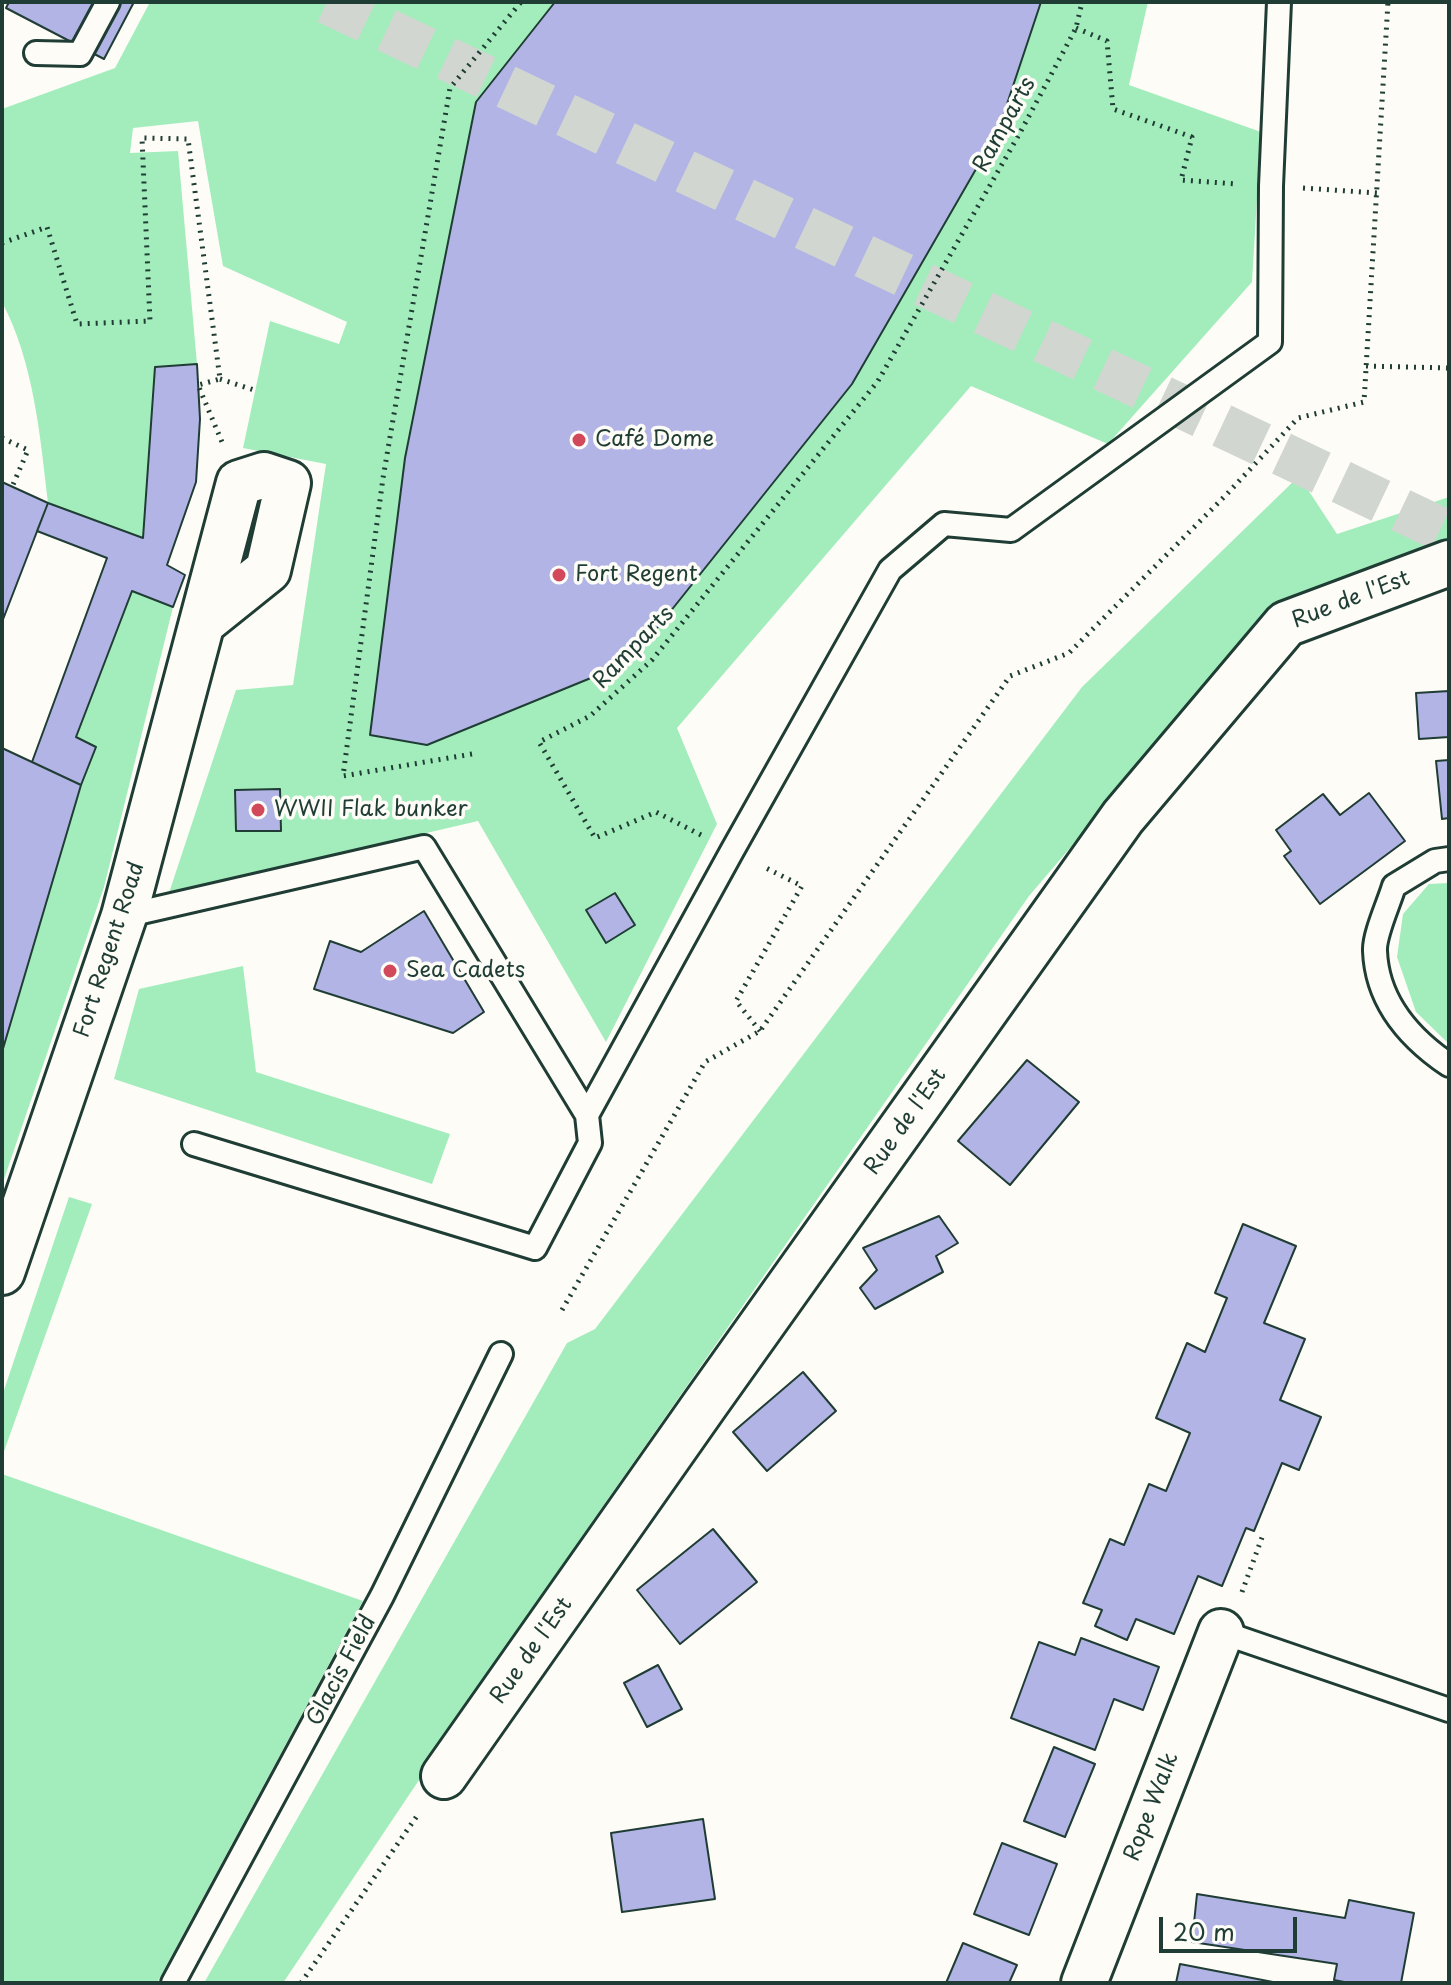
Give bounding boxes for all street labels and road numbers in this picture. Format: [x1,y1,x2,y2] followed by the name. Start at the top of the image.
[968,73,1042,177] street label: Ramparts
[1288,565,1414,635] street label: Rue de l'Est
[588,601,680,695] street label: Ramparts
[69,859,151,1041] street label: Fort Regent Road
[860,1064,952,1180] street label: Rue de l'Est
[486,1593,578,1709] street label: Rue de l'Est
[302,1611,382,1731] street label: Glacis Field
[1119,1749,1185,1865] street label: Rope Walk

